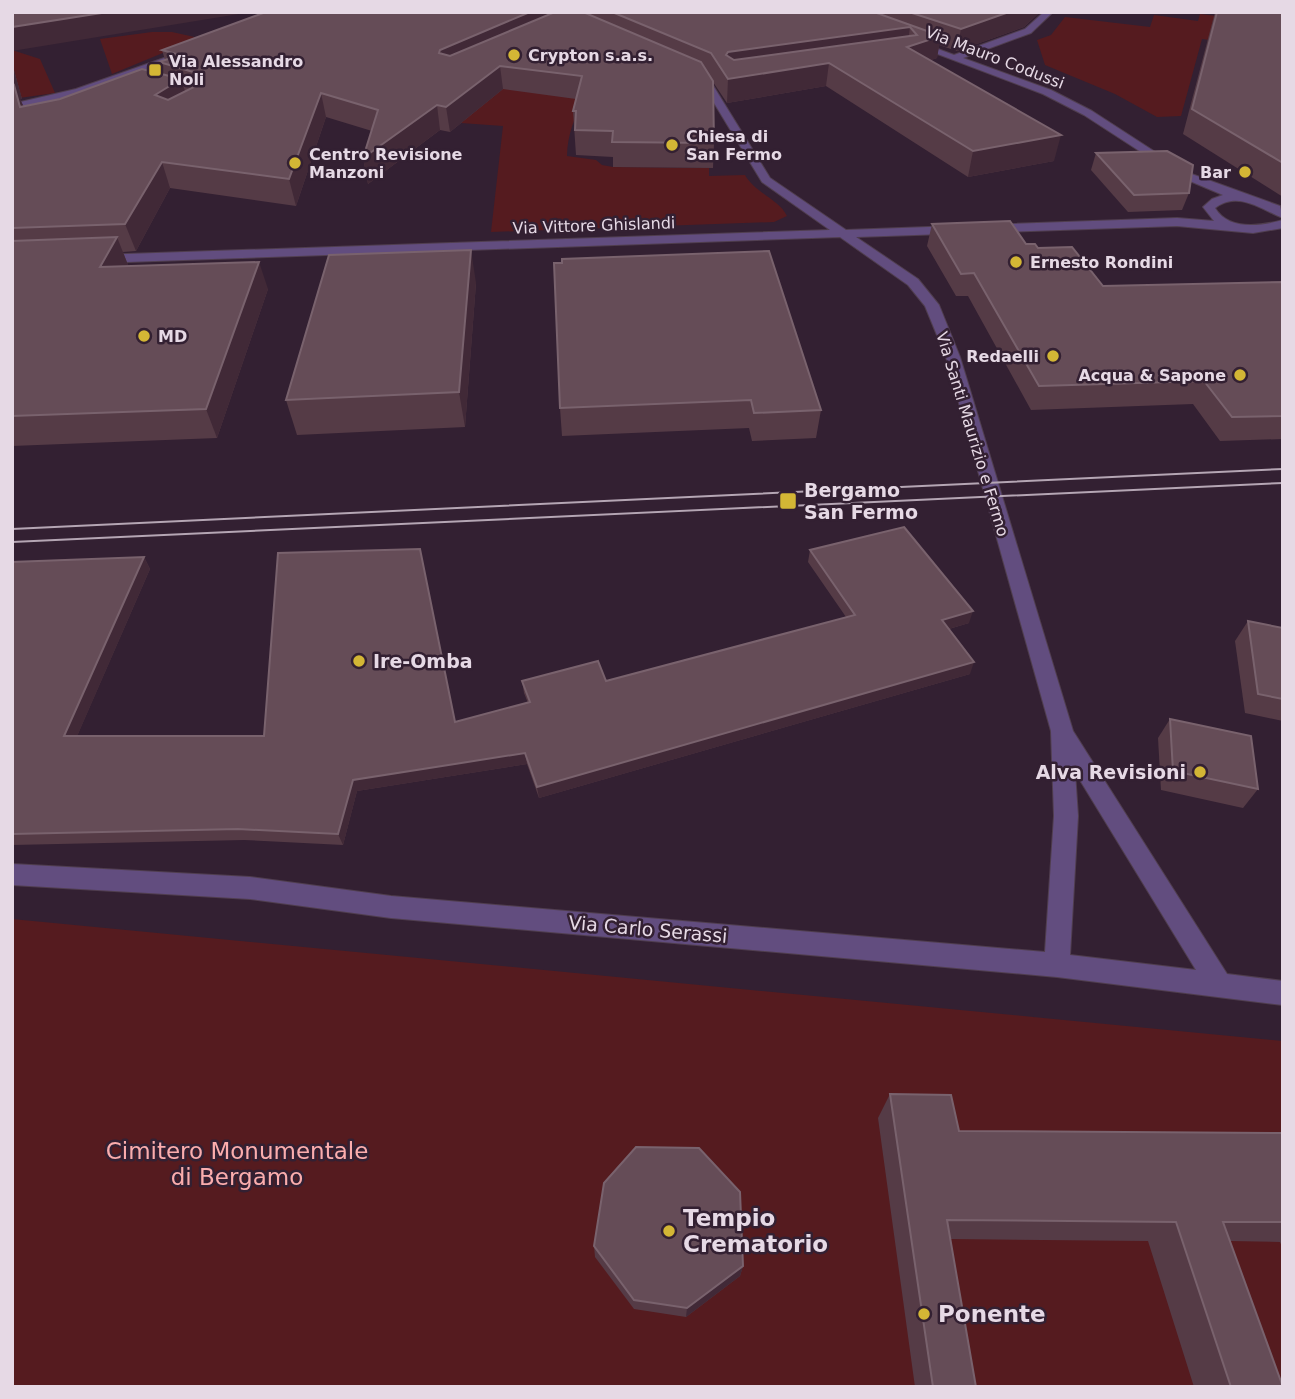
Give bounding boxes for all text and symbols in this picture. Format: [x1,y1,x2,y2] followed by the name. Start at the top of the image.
[923,22,1067,93] street label: Via Mauro Codussi
[528,46,653,65] place label: Crypton s.a.s.
[506,47,522,63] marker: Crypton s.a.s.
[169,52,303,89] place label: Via Alessandro Noli
[147,62,163,78] marker: Via Alessandro Noli
[686,127,782,164] place label: Chiesa di San Fermo
[664,137,680,153] marker: Chiesa di San Fermo
[309,145,463,182] place label: Centro Revisione Manzoni
[287,155,303,171] marker: Centro Revisione Manzoni
[1200,163,1231,182] place label: Bar
[1237,164,1253,180] marker: Bar
[512,213,676,238] street label: Via Vittore Ghislandi
[1030,253,1173,272] place label: Ernesto Rondini
[1008,254,1024,270] marker: Ernesto Rondini
[158,327,187,346] place label: MD
[136,328,152,344] marker: MD
[932,329,1013,539] street label: Via Santi Maurizio e Fermo
[966,347,1039,366] place label: Redaelli
[1045,348,1061,364] marker: Redaelli
[1078,366,1226,385] place label: Acqua & Sapone
[1232,367,1248,383] marker: Acqua & Sapone
[804,479,918,523] place label: Bergamo San Fermo
[778,491,798,511] marker: Bergamo San Fermo
[373,650,473,672] place label: Ire-Omba
[351,653,367,669] marker: Ire-Omba
[1036,761,1186,783] place label: Alva Revisioni
[1192,764,1208,780] marker: Alva Revisioni
[568,911,728,947] street label: Via Carlo Serassi
[106,1138,368,1190] park label: Cimitero Monumentale di Bergamo
[683,1205,828,1257] place label: Tempio Crematorio
[661,1223,677,1239] marker: Tempio Crematorio
[938,1301,1046,1327] place label: Ponente
[916,1306,932,1322] marker: Ponente

